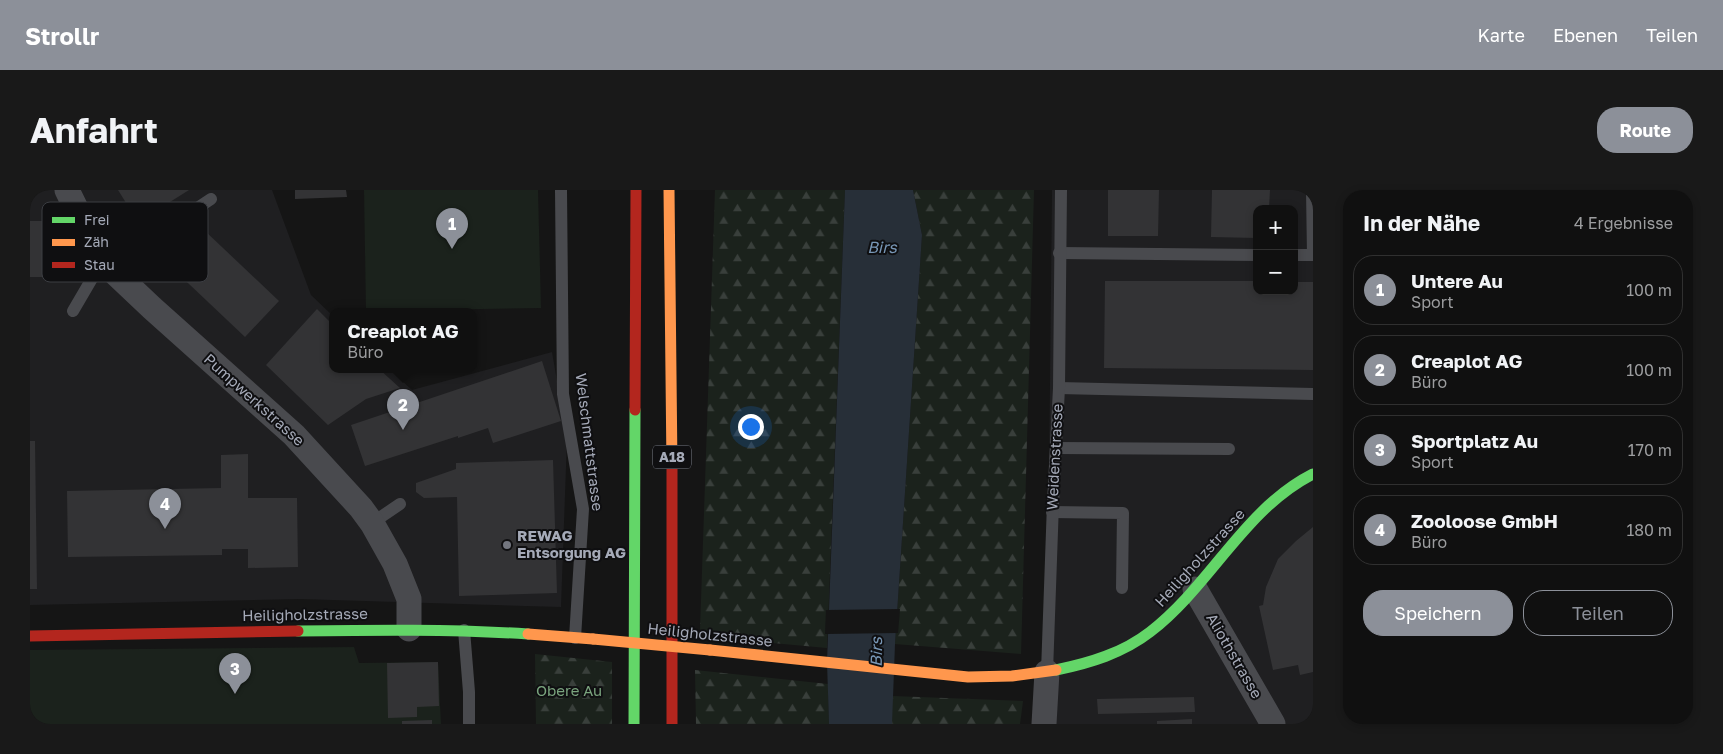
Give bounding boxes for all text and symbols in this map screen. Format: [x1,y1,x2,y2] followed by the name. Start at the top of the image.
[25,21,99,50] text: Strollr
[1478,24,1525,46] text: Karte
[1553,24,1618,46] text: Ebenen
[1646,24,1698,46] text: Teilen
[1597,107,1693,153] button: Route
[30,109,158,151] text: Anfahrt
[42,202,208,282] legend
[1253,205,1298,295] map controls
[1253,205,1298,250] button: +
[436,208,468,249] pin: 1
[1363,210,1480,236] text: In der Nähe
[84,211,110,228] text: Frei
[1574,213,1673,233] text: 4 Ergebnisse
[84,233,109,250] text: Zäh
[867,237,898,257] water label: Birs
[1253,250,1298,295] button: −
[84,256,115,273] text: Stau
[1411,269,1503,292] text: Untere Au
[1376,280,1384,300] text: 1
[1626,280,1672,300] text: 100 m
[1411,292,1454,312] text: Sport
[329,308,477,373] popup
[347,319,459,342] text: Creaplot AG
[347,342,383,362] text: Büro
[201,349,309,449] street label: Pumpwerkstrasse
[1411,349,1523,372] text: Creaplot AG
[1375,360,1385,380] text: 2
[1626,360,1672,380] text: 100 m
[573,372,607,512] street label: Welschmattstrasse
[1411,372,1447,392] text: Büro
[387,389,419,430] pin: 2
[1042,403,1066,511] street label: Weidenstrasse
[738,414,764,440] your location
[1411,429,1538,452] text: Sportplatz Au
[1375,440,1385,460] text: 3
[1628,440,1672,460] text: 170 m
[653,446,691,468] road number: A18
[1411,452,1454,472] text: Sport
[149,488,181,529] pin: 4
[1151,504,1248,610] street label: Heiligholzstrasse
[1411,509,1558,532] text: Zooloose GmbH
[1375,520,1385,540] text: 4
[1626,520,1672,540] text: 180 m
[517,526,626,561] place label: REWAG Entsorgung AG
[1411,532,1447,552] text: Büro
[501,539,513,551] marker: REWAG Entsorgung AG
[1363,590,1513,636] button: Speichern
[1523,590,1673,636] button: Teilen
[242,604,368,624] street label: Heiligholzstrasse
[1203,610,1267,702] street label: Aliothstrasse
[647,618,774,650] street label: Heiligholzstrasse
[866,635,886,667] water label: Birs
[219,653,251,694] pin: 3
[536,681,602,699] park label: Obere Au

